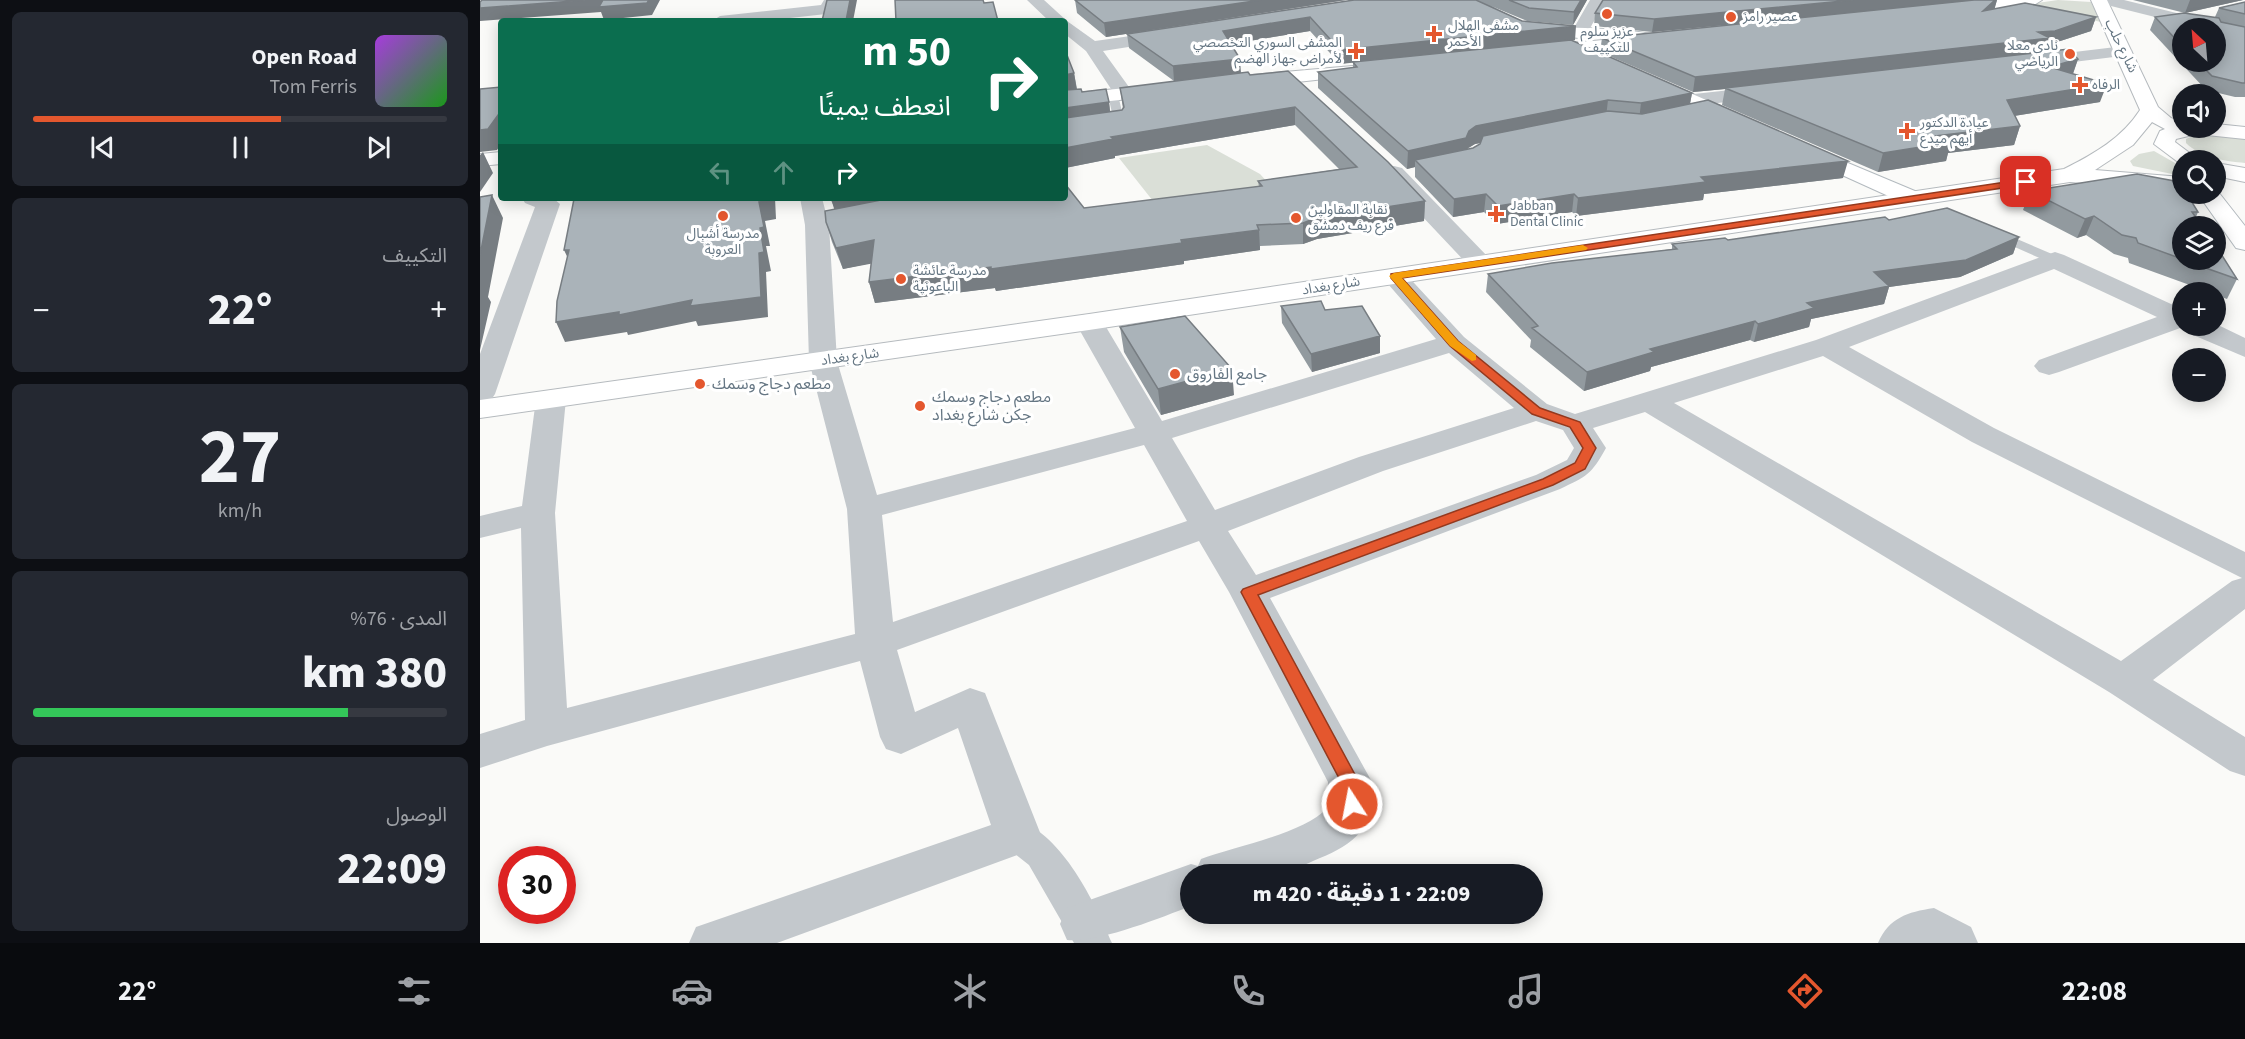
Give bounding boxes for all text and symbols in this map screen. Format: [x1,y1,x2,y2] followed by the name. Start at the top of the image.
[1600,7,1614,21] marker: عزيز سلوم للتكييف
[1742,7,1798,27] place label: عصير رامز
[1724,10,1738,24] marker: عصير رامز
[1447,16,1519,52] place label: مشفى الهلال الأحمر
[2099,16,2143,76] street label: شارع حلب
[2172,18,2226,72] north arrow
[2172,18,2226,402] map controls
[862,22,951,82] text: 50 m
[1580,22,1634,58] place label: عزيز سلوم للتكييف
[1425,25,1443,43] marker: مشفى الهلال الأحمر
[1193,33,1342,69] place label: المشفى السوري التخصصي لأمراض جهاز الهضم
[2007,36,2058,72] place label: نادي معلا الرياضي
[252,41,357,73] text: Open Road
[972,42,1050,120] icon: right
[1347,42,1365,60] marker: المشفى السوري التخصصي لأمراض جهاز الهضم
[2063,47,2077,61] marker: نادي معلا الرياضي
[269,73,357,101] text: Tom Ferris
[2092,75,2120,95] place label: الرفاه
[2073,78,2087,92] marker: الرفاه
[2172,84,2226,138] button: sound
[818,87,951,126] text: انعطف يمينًا
[1919,113,1989,149] place label: عيادة الدكتور أيهم ميدع
[1898,122,1916,140] marker: عيادة الدكتور أيهم ميدع
[86,131,119,164] icon: previous
[224,131,257,164] icon: pause
[362,131,395,164] icon: next
[2172,150,2226,204] button: search
[704,156,737,189] icon: left
[767,156,800,189] icon: ahead
[830,156,863,189] icon: right
[2000,156,2051,207] pin
[2009,165,2042,198] icon: arrive
[1510,196,1584,232] place label: Jabban Dental Clinic
[1308,200,1394,236] place label: نقابة المقاولين فرع ريف دمشق
[1487,205,1505,223] marker: Jabban Dental Clinic
[716,209,730,223] marker: مدرسة أشبال العروبة
[1289,211,1303,225] marker: نقابة المقاولين فرع ريف دمشق
[2172,216,2226,270] button: layers
[687,224,759,260] place label: مدرسة أشبال العروبة
[383,242,447,270] text: التكييف
[913,261,987,297] place label: مدرسة عائشة الباعونية
[894,272,908,286] marker: مدرسة عائشة الباعونية
[1300,272,1362,300] street label: شارع بغداد
[208,278,272,342] text: 22°
[2172,282,2226,336] button: +
[33,287,49,334] text: −
[431,287,447,334] text: +
[820,343,880,371] street label: شارع بغداد
[2172,348,2226,402] button: −
[1187,363,1267,386] place label: جامع الفاروق
[1168,367,1182,381] marker: جامع الفاروق
[712,373,831,396] place label: مطعم دجاج وسمك
[693,377,707,391] marker: مطعم دجاج وسمك
[932,386,1051,427] place label: مطعم دجاج وسمك جكن شارع بغداد
[913,399,927,413] marker: مطعم دجاج وسمك جكن شارع بغداد
[199,402,281,513] text: 27
[218,497,262,525] text: km/h
[350,605,447,633] text: المدى · 76%
[302,641,447,705] text: 380 km
[1320,772,1384,836] position arrow
[386,801,447,829] text: الوصول
[337,837,447,901] text: 22:09
[498,846,576,924] speed limit sign: 30
[1253,878,1470,910] text: 22:09 · 1 دقيقة · 420 m
[393,970,435,1012] icon: filters
[671,970,713,1012] icon: car
[949,970,991,1012] icon: climate
[1227,970,1269,1012] icon: phone
[1505,970,1547,1012] icon: music
[1784,970,1826,1012] icon: directions
[118,972,156,1011] text: 22°
[2062,972,2127,1011] text: 22:08

